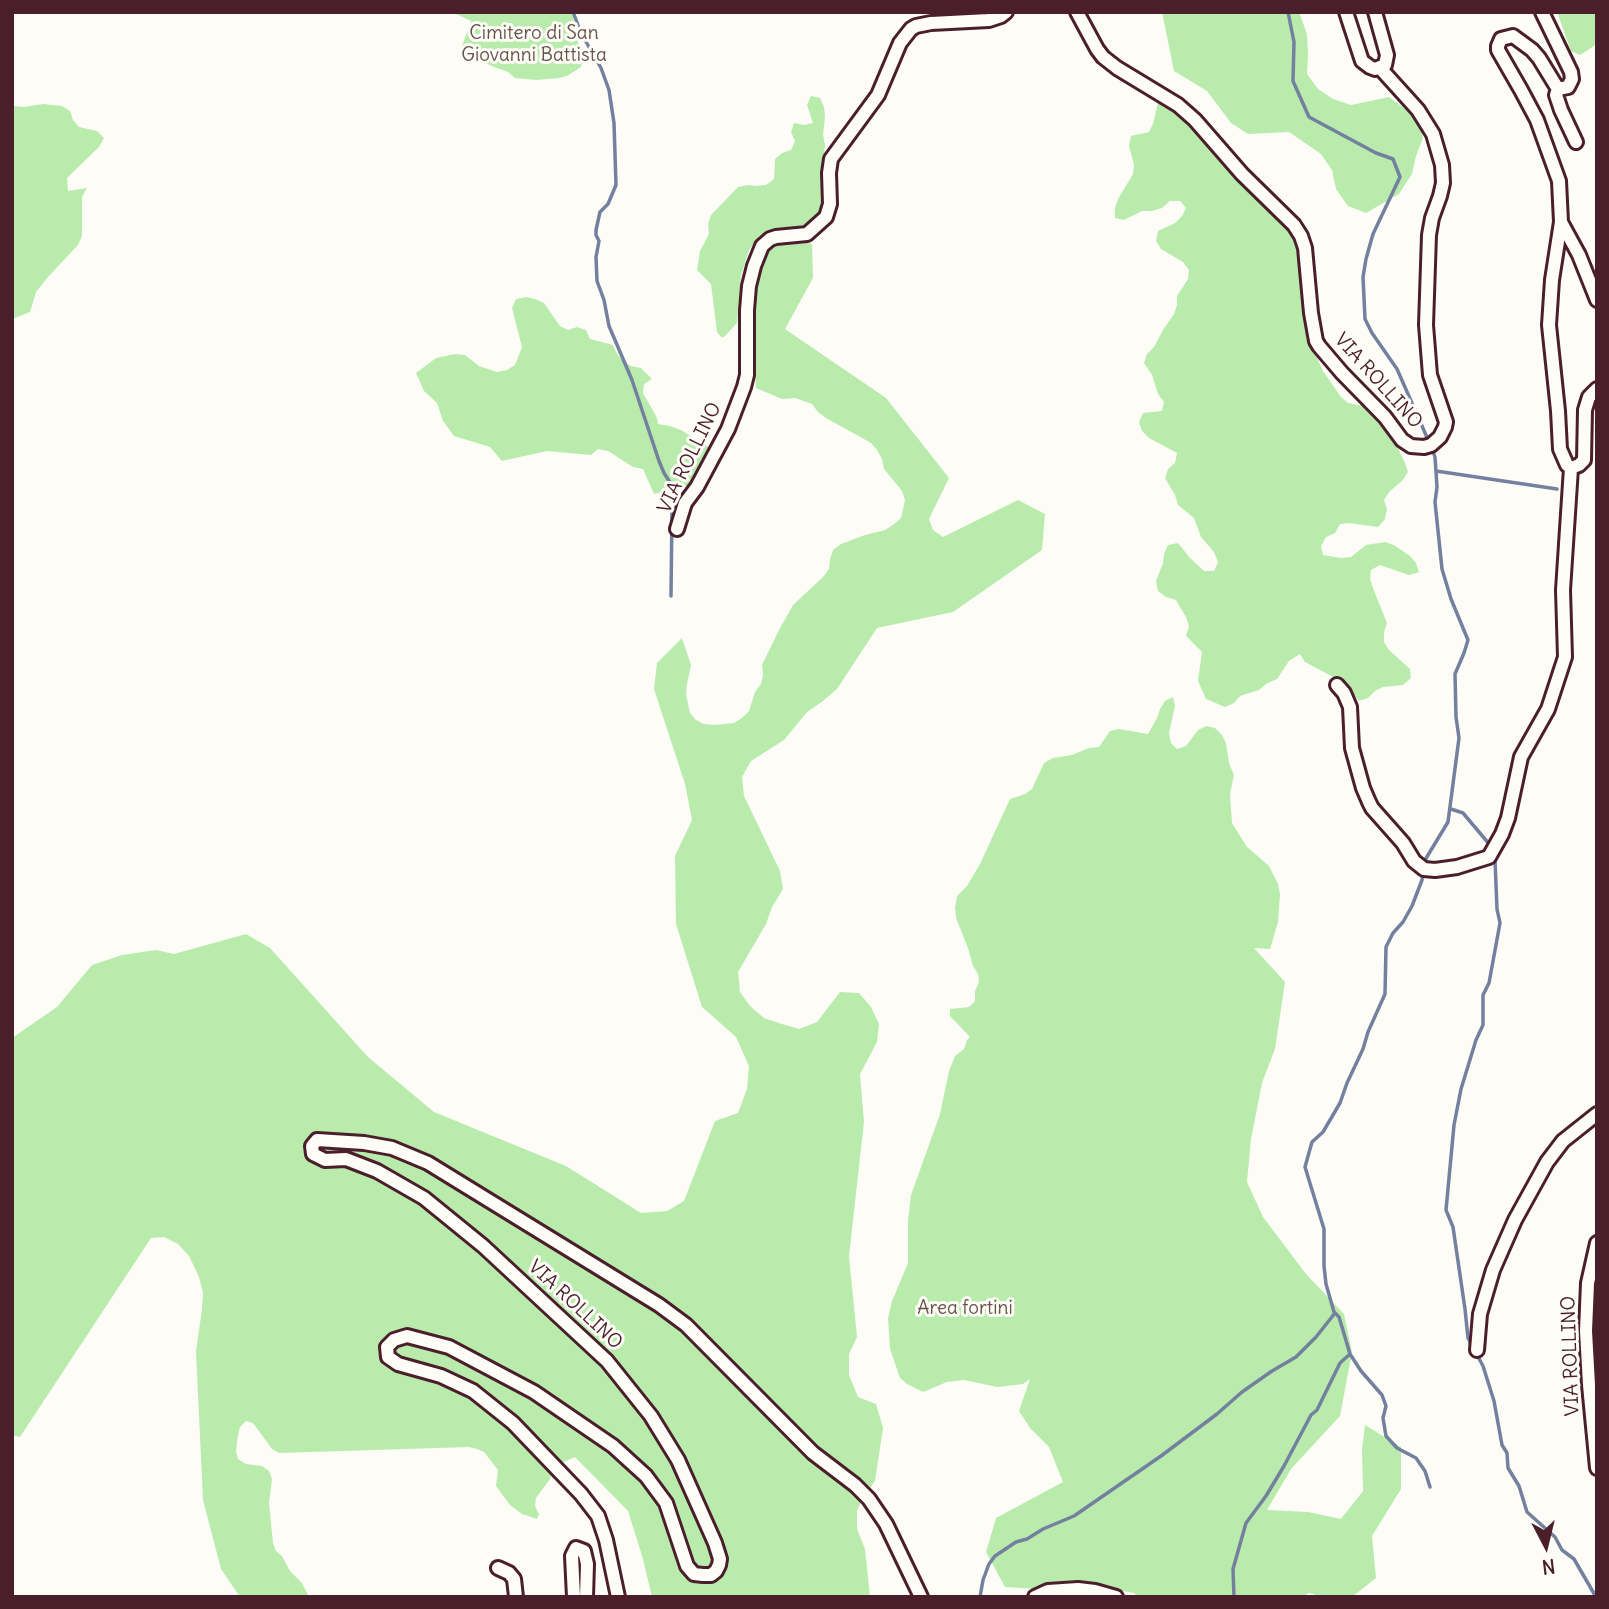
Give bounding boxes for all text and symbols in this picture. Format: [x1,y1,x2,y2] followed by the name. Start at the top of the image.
[461,23,607,67] park label: Cimitero di San Giovanni Battista
[1329,329,1427,433] street label: VIA ROLLINO
[653,399,727,517] street label: VIA ROLLINO
[523,1256,627,1354] street label: VIA ROLLINO
[1558,1295,1584,1417] street label: VIA ROLLINO
[917,1298,1013,1320] park label: Area fortini
[1511,1511,1581,1581] north arrow
[1541,1554,1557,1580] text: N

